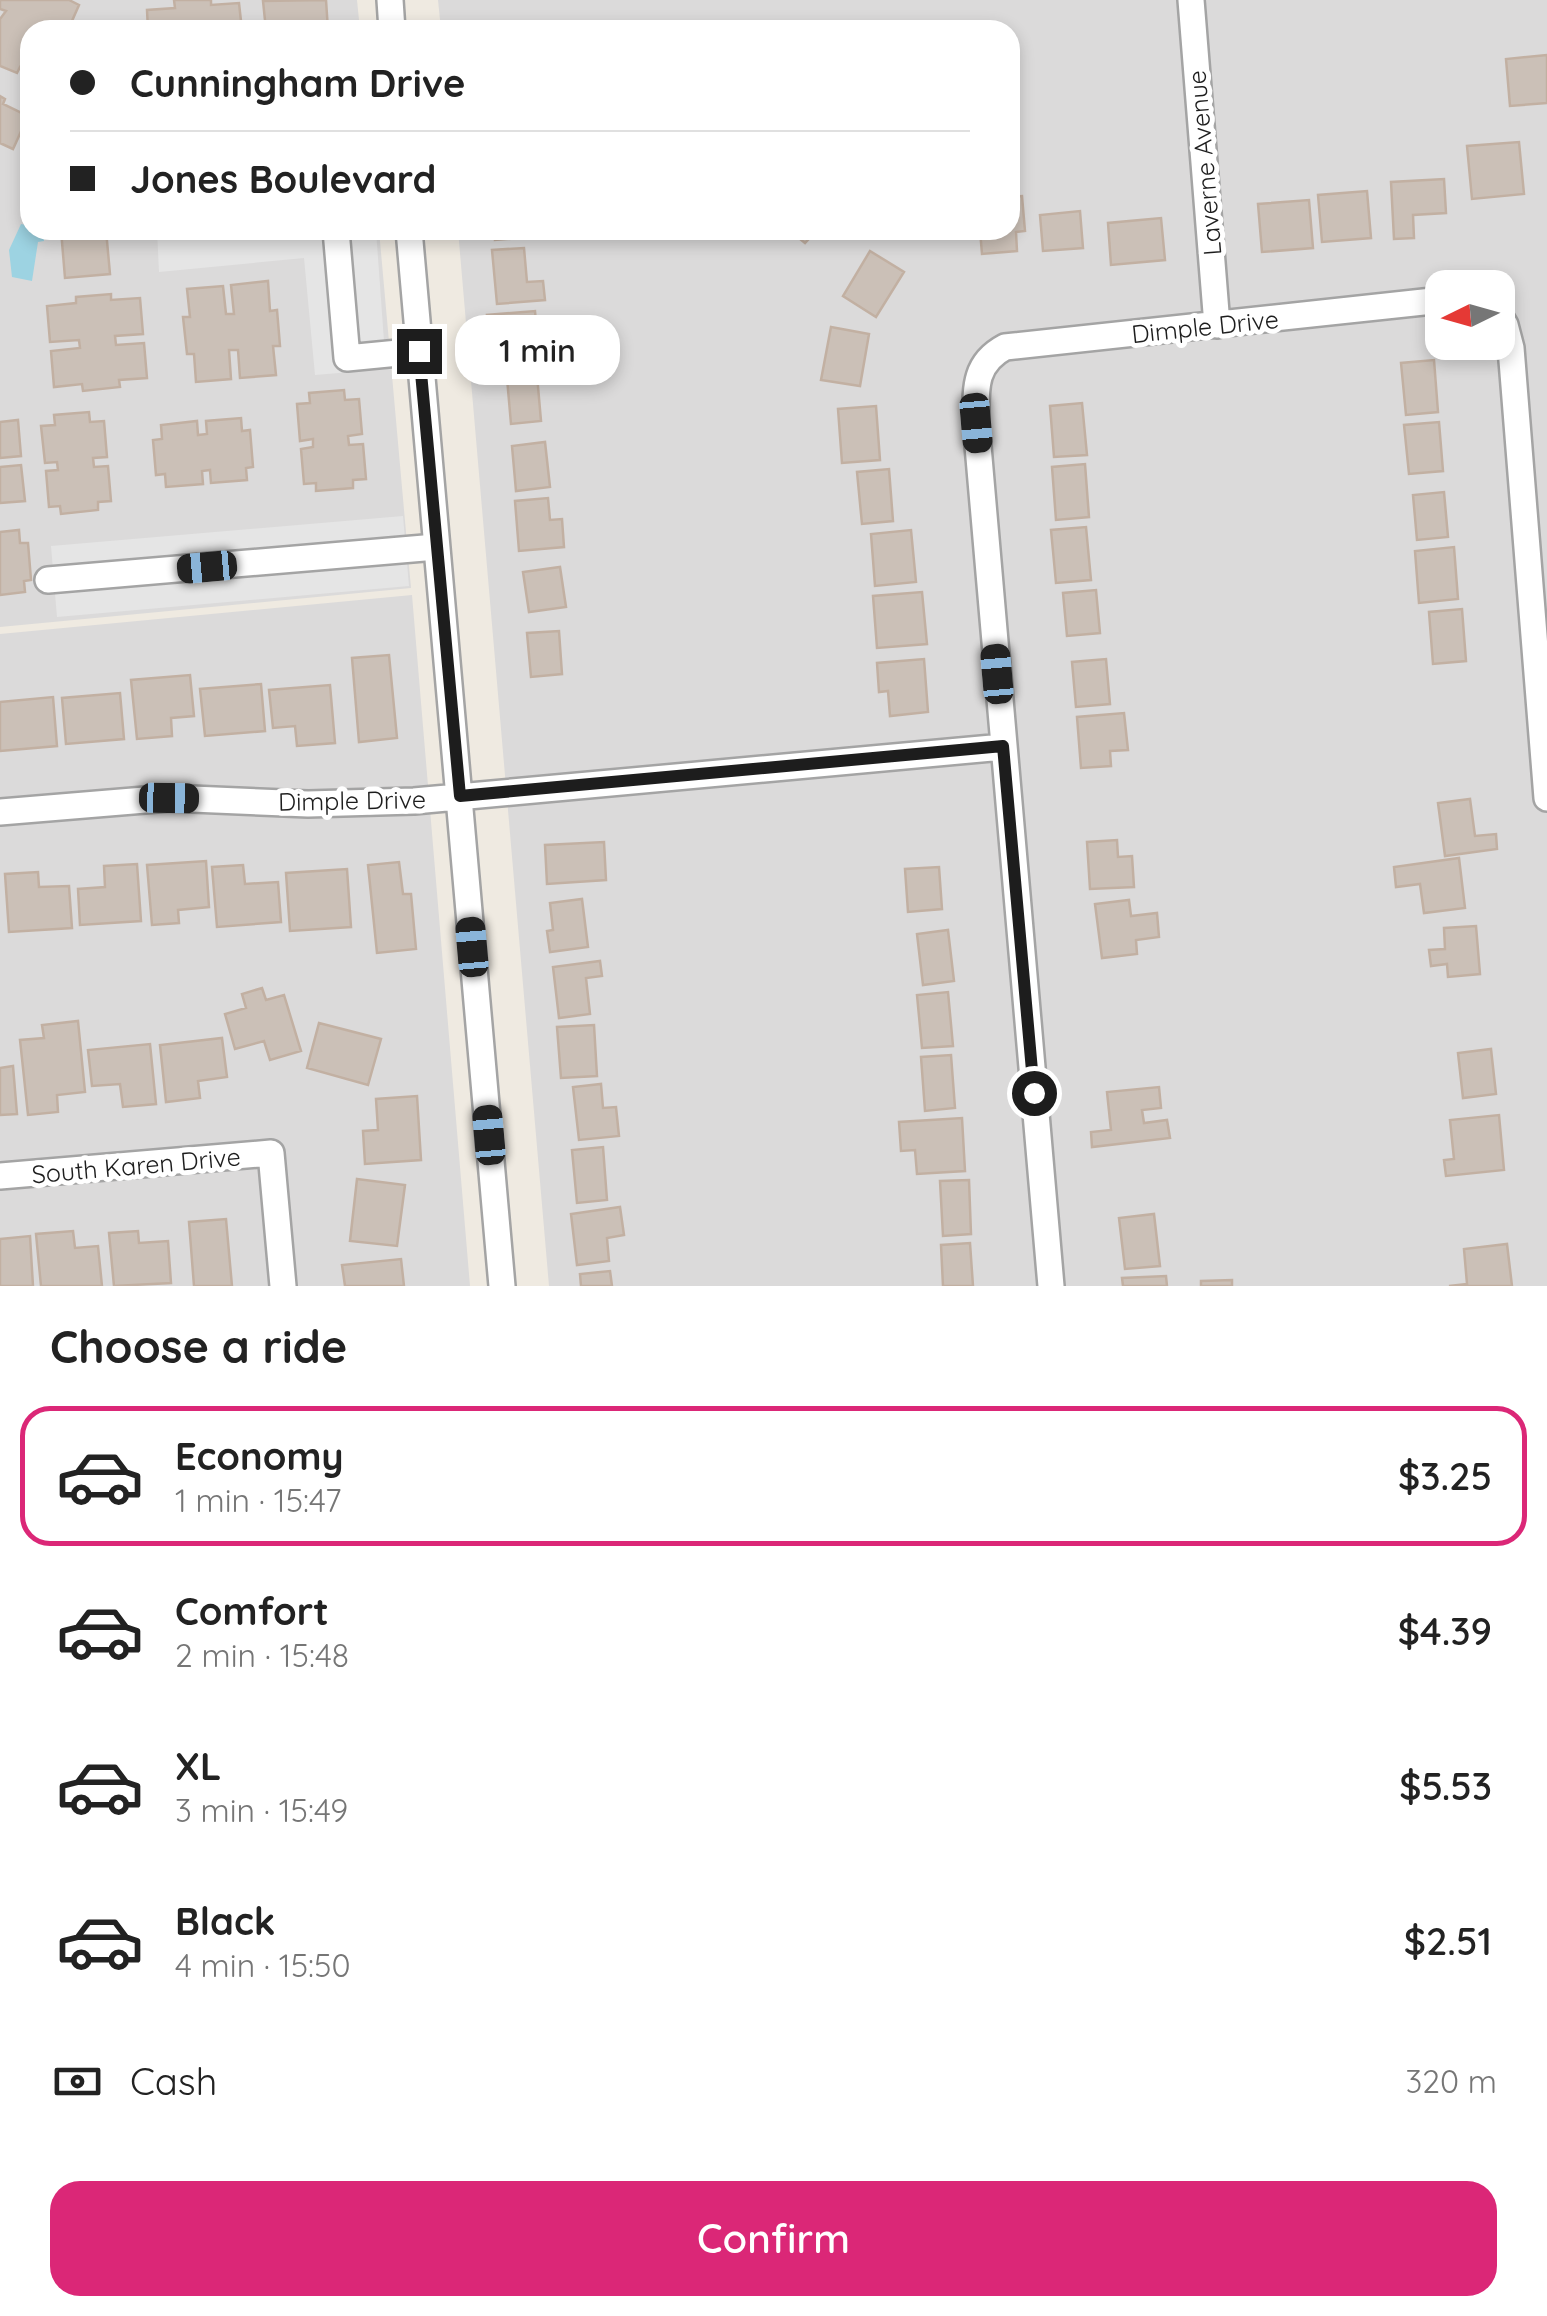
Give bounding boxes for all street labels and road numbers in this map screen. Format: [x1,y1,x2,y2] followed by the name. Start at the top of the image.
[1180,69,1228,257] street label: Laverne Avenue
[1130,303,1280,349] street label: Dimple Drive
[278,783,426,817] street label: Dimple Drive
[30,1140,242,1190] street label: South Karen Drive

